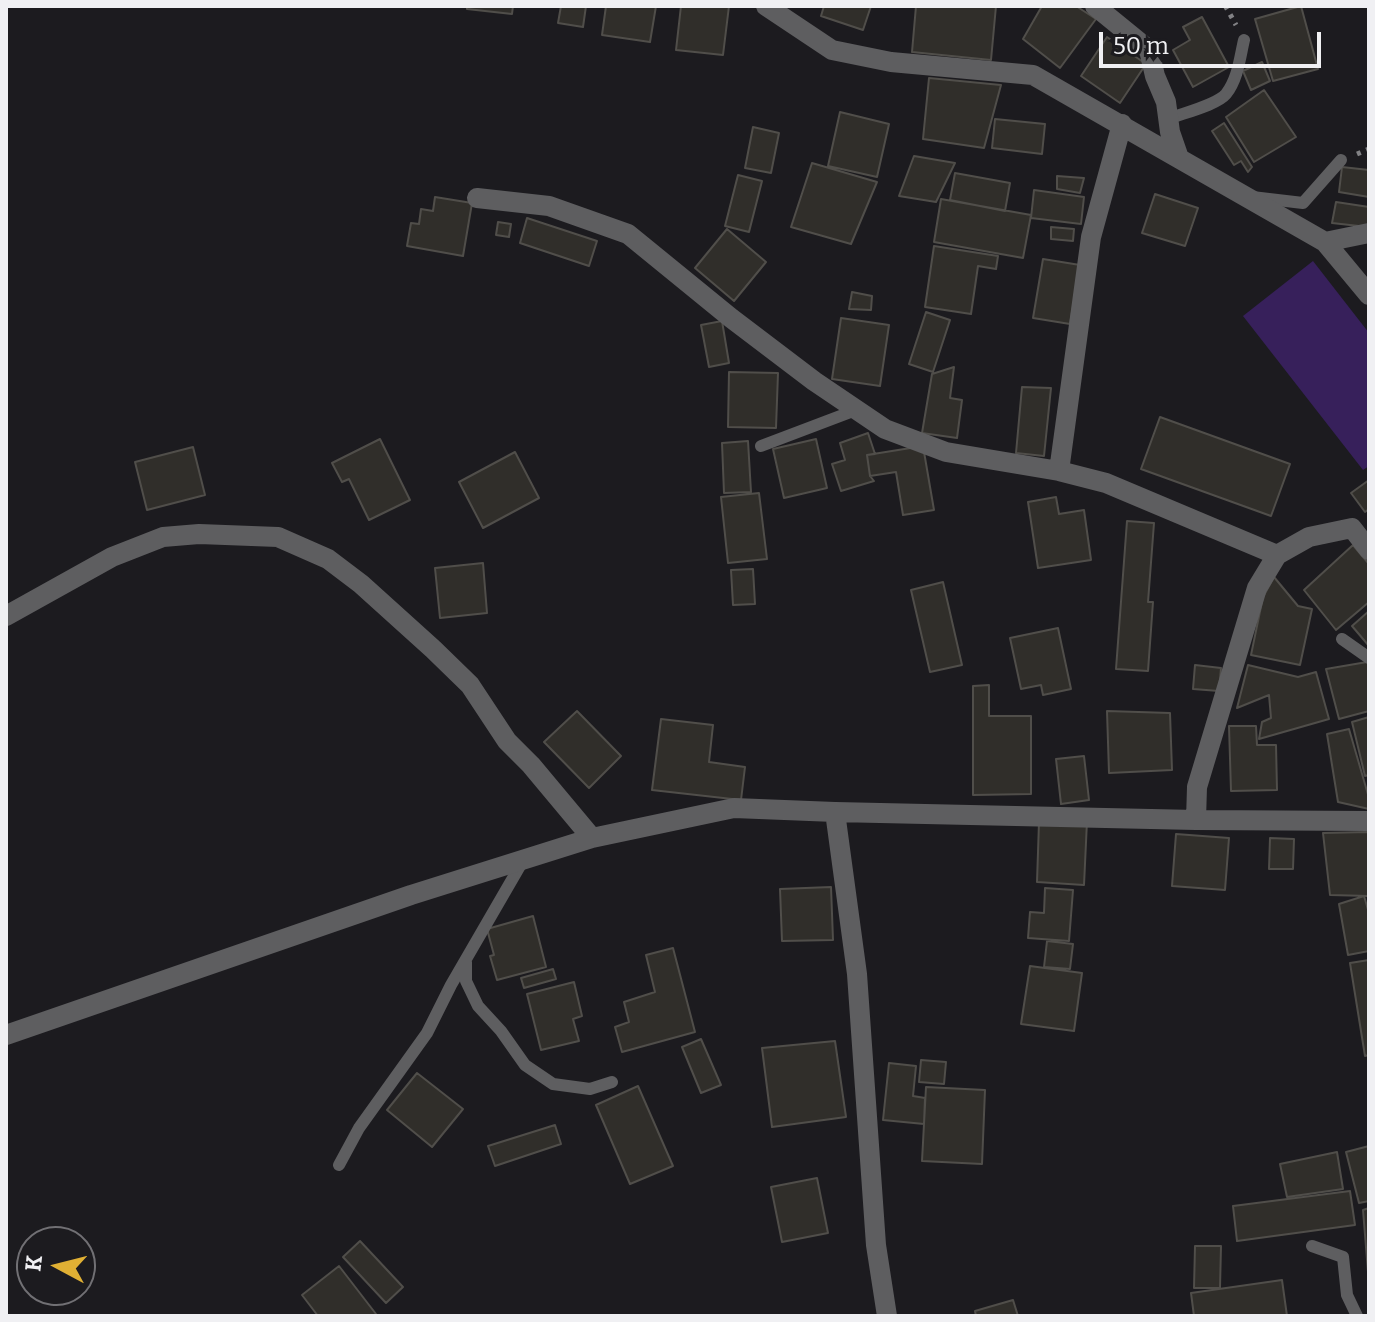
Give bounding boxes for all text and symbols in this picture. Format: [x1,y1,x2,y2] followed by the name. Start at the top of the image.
[1103,16,1325,66] scale bar
[1113,32,1169,60] text: 50 m
[16,1226,96,1306] north arrow
[19,1254,48,1273] text: K

